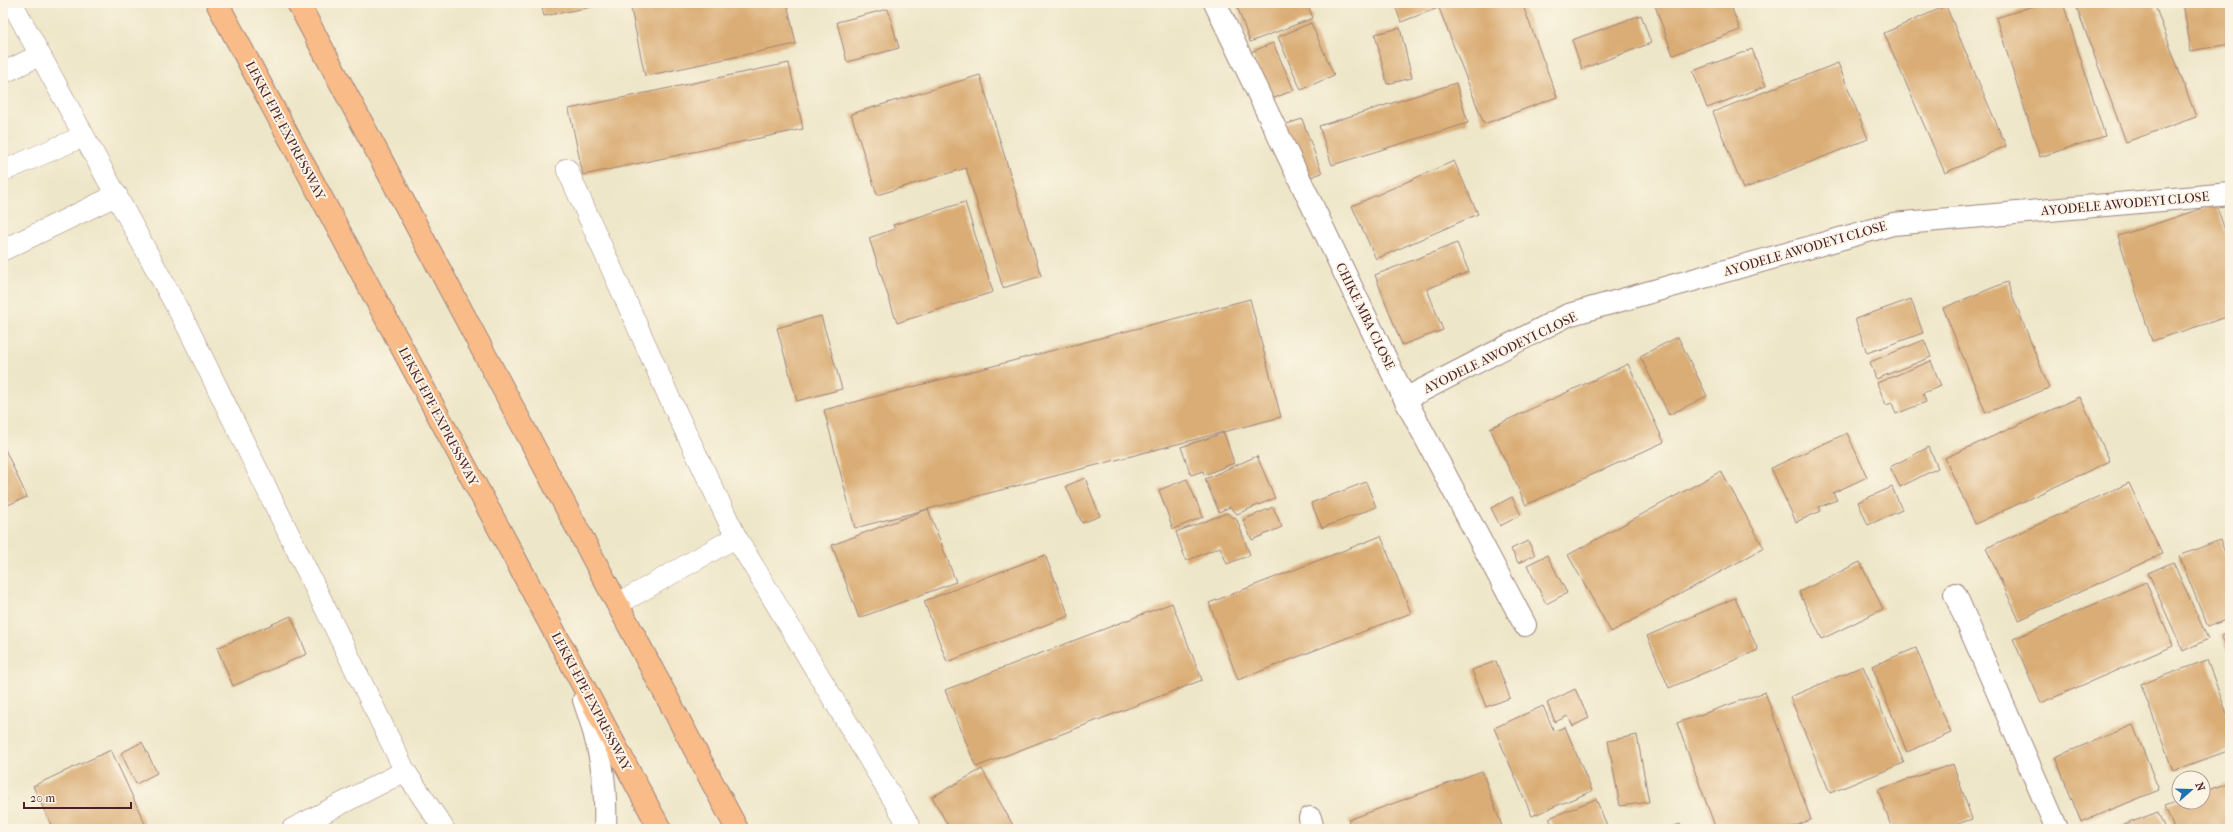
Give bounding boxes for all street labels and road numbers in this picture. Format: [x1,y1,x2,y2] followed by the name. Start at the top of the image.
[243,58,329,203] street label: LEKKI-EPE EXPRESSWAY
[2039,189,2210,218] street label: AYODELE AWODEYI CLOSE
[1721,218,1889,279] street label: AYODELE AWODEYI CLOSE
[1333,260,1398,372] street label: CHIKE MBA CLOSE
[1420,309,1580,397] street label: AYODELE AWODEYI CLOSE
[396,344,482,489] street label: LEKKI-EPE EXPRESSWAY
[549,629,635,774] street label: LEKKI-EPE EXPRESSWAY

